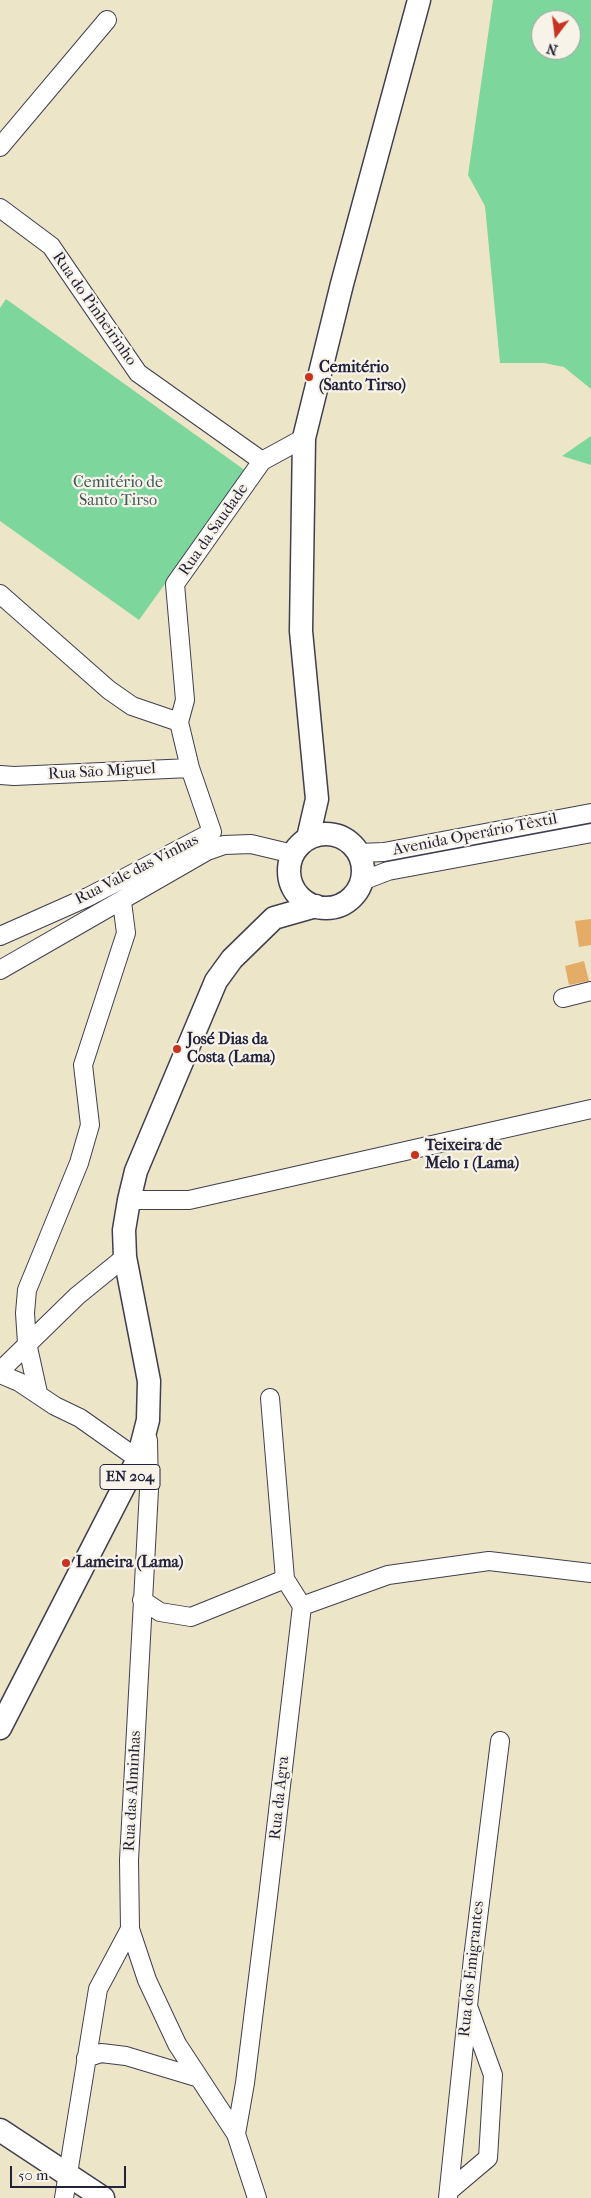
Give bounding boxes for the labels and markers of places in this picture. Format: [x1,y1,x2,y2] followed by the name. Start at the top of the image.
[319,358,406,396] place label: Cemitério (Santo Tirso)
[303,371,315,383] marker: Cemitério (Santo Tirso)
[187,1030,275,1068] place label: José Dias da Costa (Lama)
[171,1043,183,1055] marker: José Dias da Costa (Lama)
[425,1136,519,1174] place label: Teixeira de Melo 1 (Lama)
[409,1149,421,1161] marker: Teixeira de Melo 1 (Lama)
[76,1553,183,1573] place label: Lameira (Lama)
[60,1557,72,1569] marker: Lameira (Lama)

